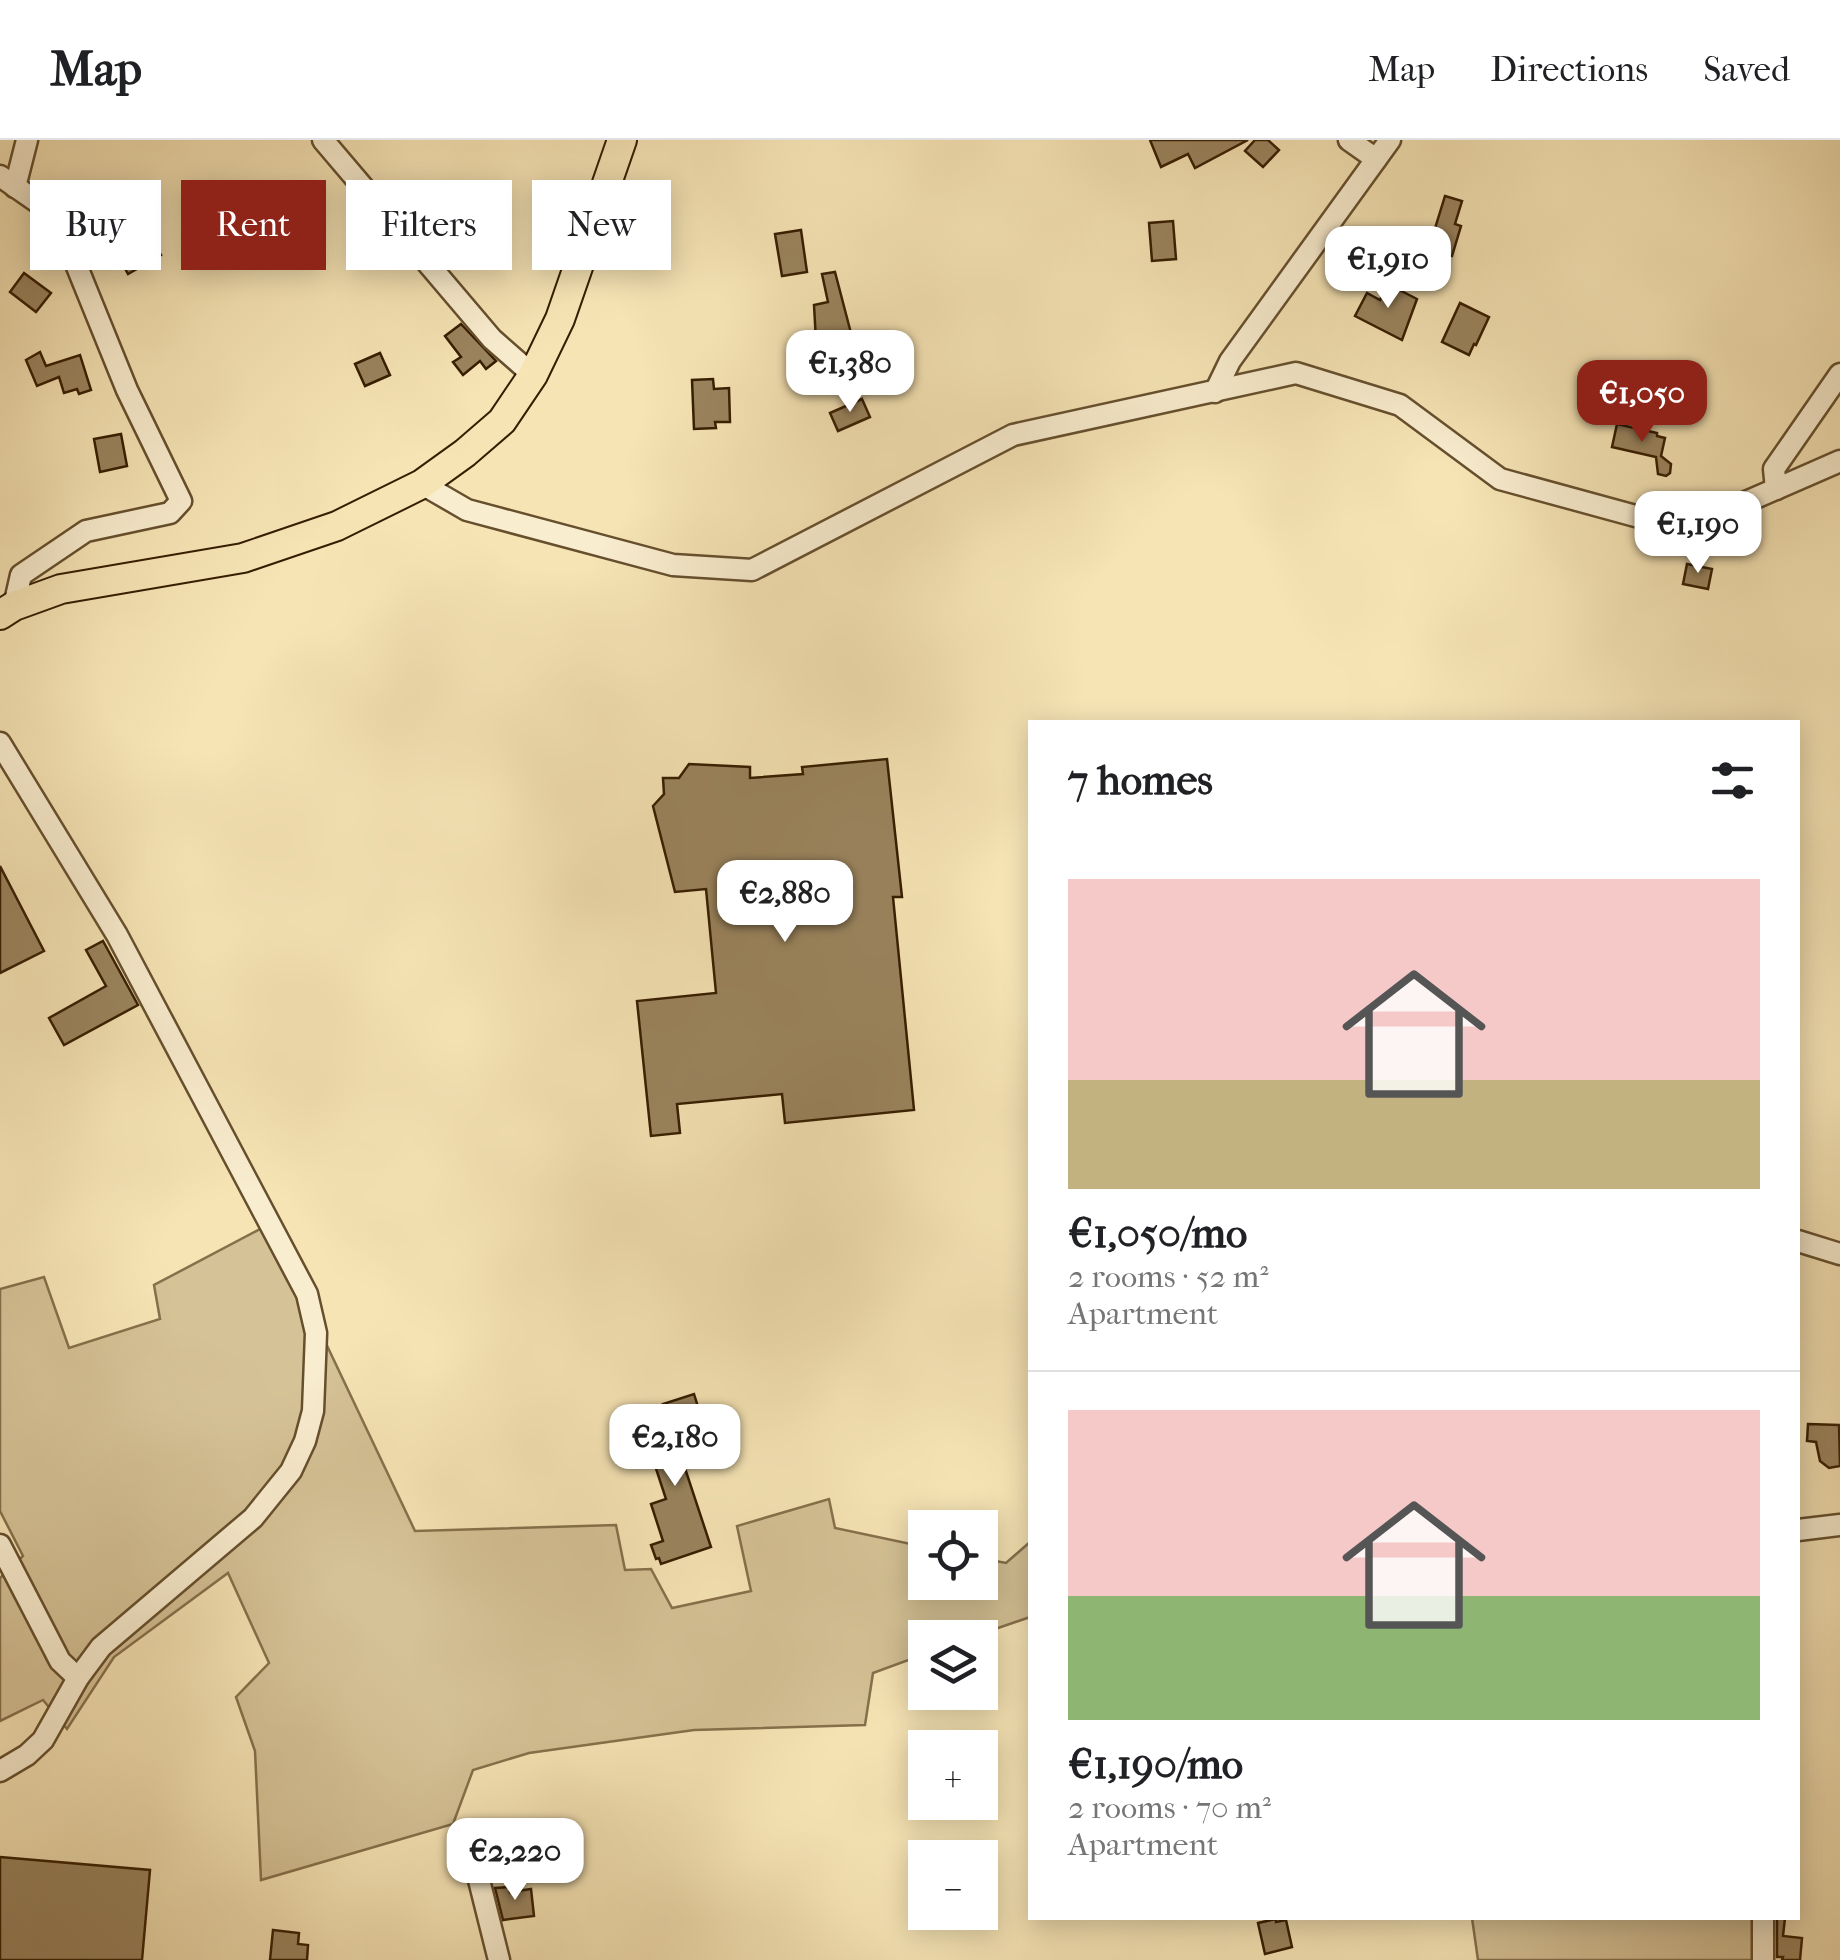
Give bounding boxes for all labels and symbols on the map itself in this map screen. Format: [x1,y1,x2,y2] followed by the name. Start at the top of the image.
[1307,226,1469,311] pin: €1,910
[769,330,931,415] pin: €1,380
[1561,360,1723,445] pin: €1,050
[1617,491,1779,576] pin: €1,190
[704,860,866,945] pin: €2,880
[594,1404,756,1489] pin: €2,180
[434,1818,596,1903] pin: €2,220

